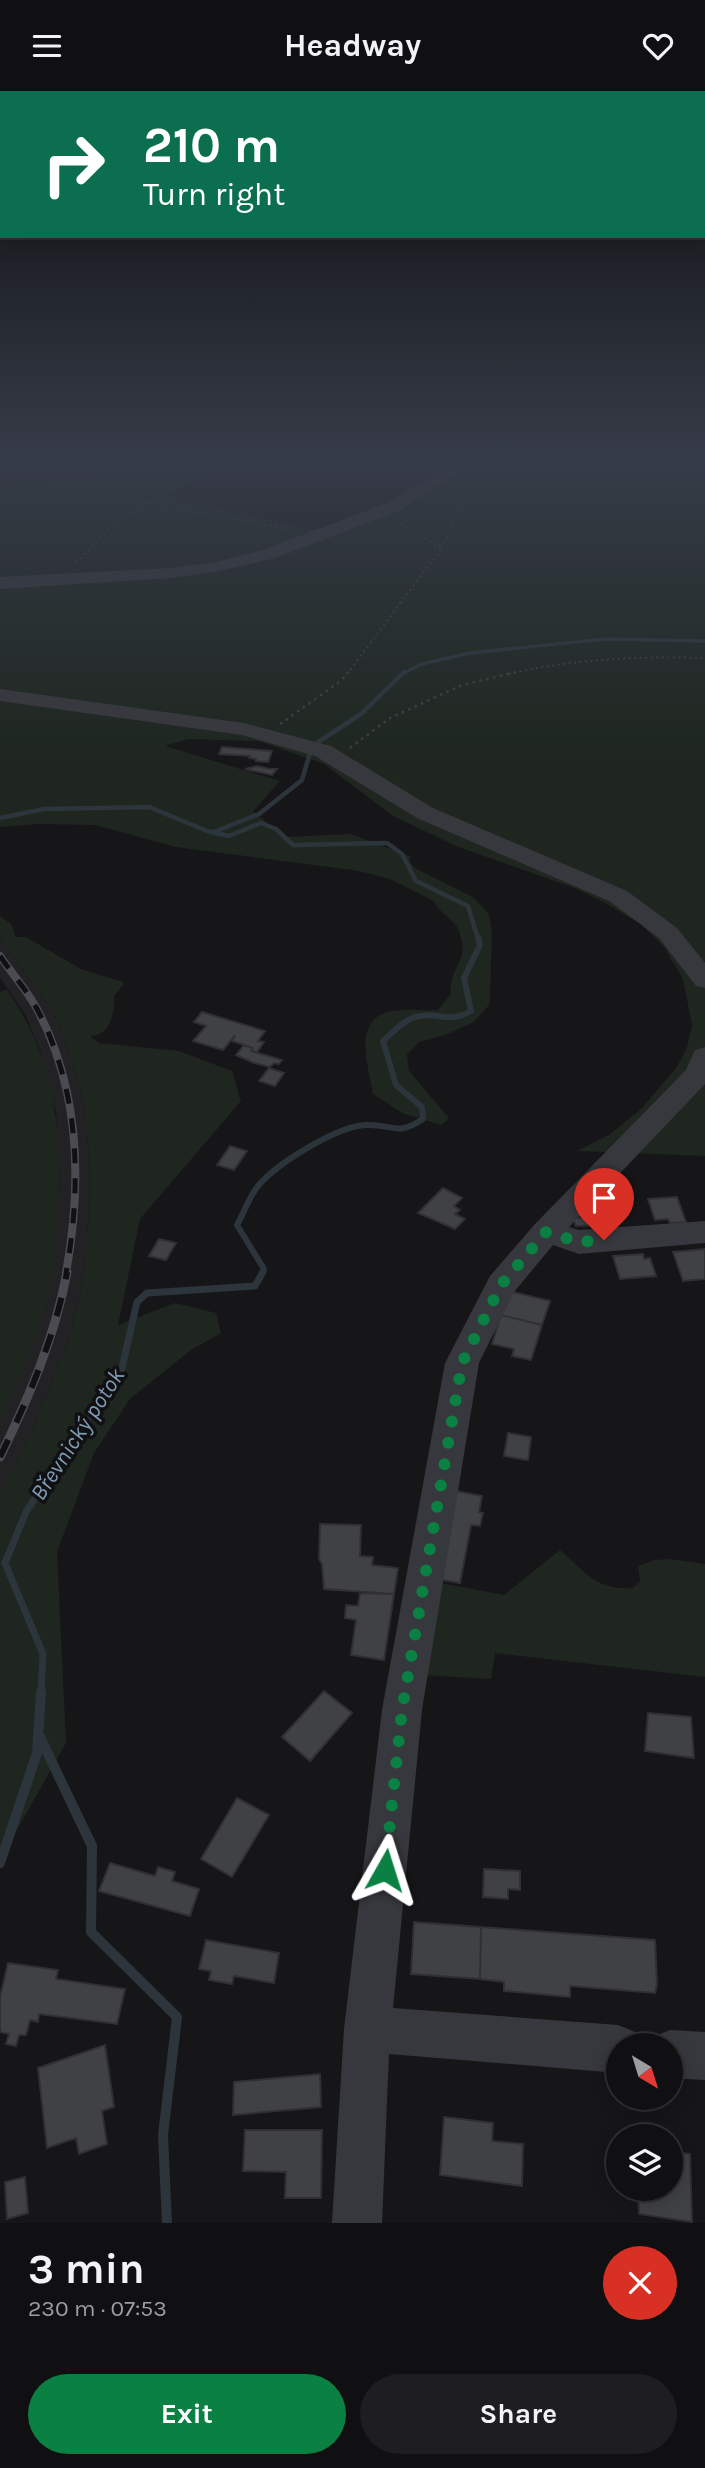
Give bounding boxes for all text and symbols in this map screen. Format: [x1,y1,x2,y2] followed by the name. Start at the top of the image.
[28,27,66,65] icon: menu
[284,27,421,64] text: Headway
[639,27,677,65] icon: heart
[143,117,280,174] text: 210 m
[28,119,119,210] icon: right
[143,176,285,213] text: Turn right
[574,1168,634,1240] pin
[585,1179,623,1217] icon: arrive
[25,1363,130,1505] water label: Břevnický potok
[348,1833,422,1907] position arrow
[606,2033,682,2111] north arrow
[606,2033,683,2201] map controls
[606,2124,683,2201] button: layers
[28,2244,145,2294] text: 3 min
[603,2246,677,2320] button: close
[28,2295,167,2322] text: 230 m · 07:53
[28,2374,346,2454] button: Exit
[360,2374,677,2454] button: Share

